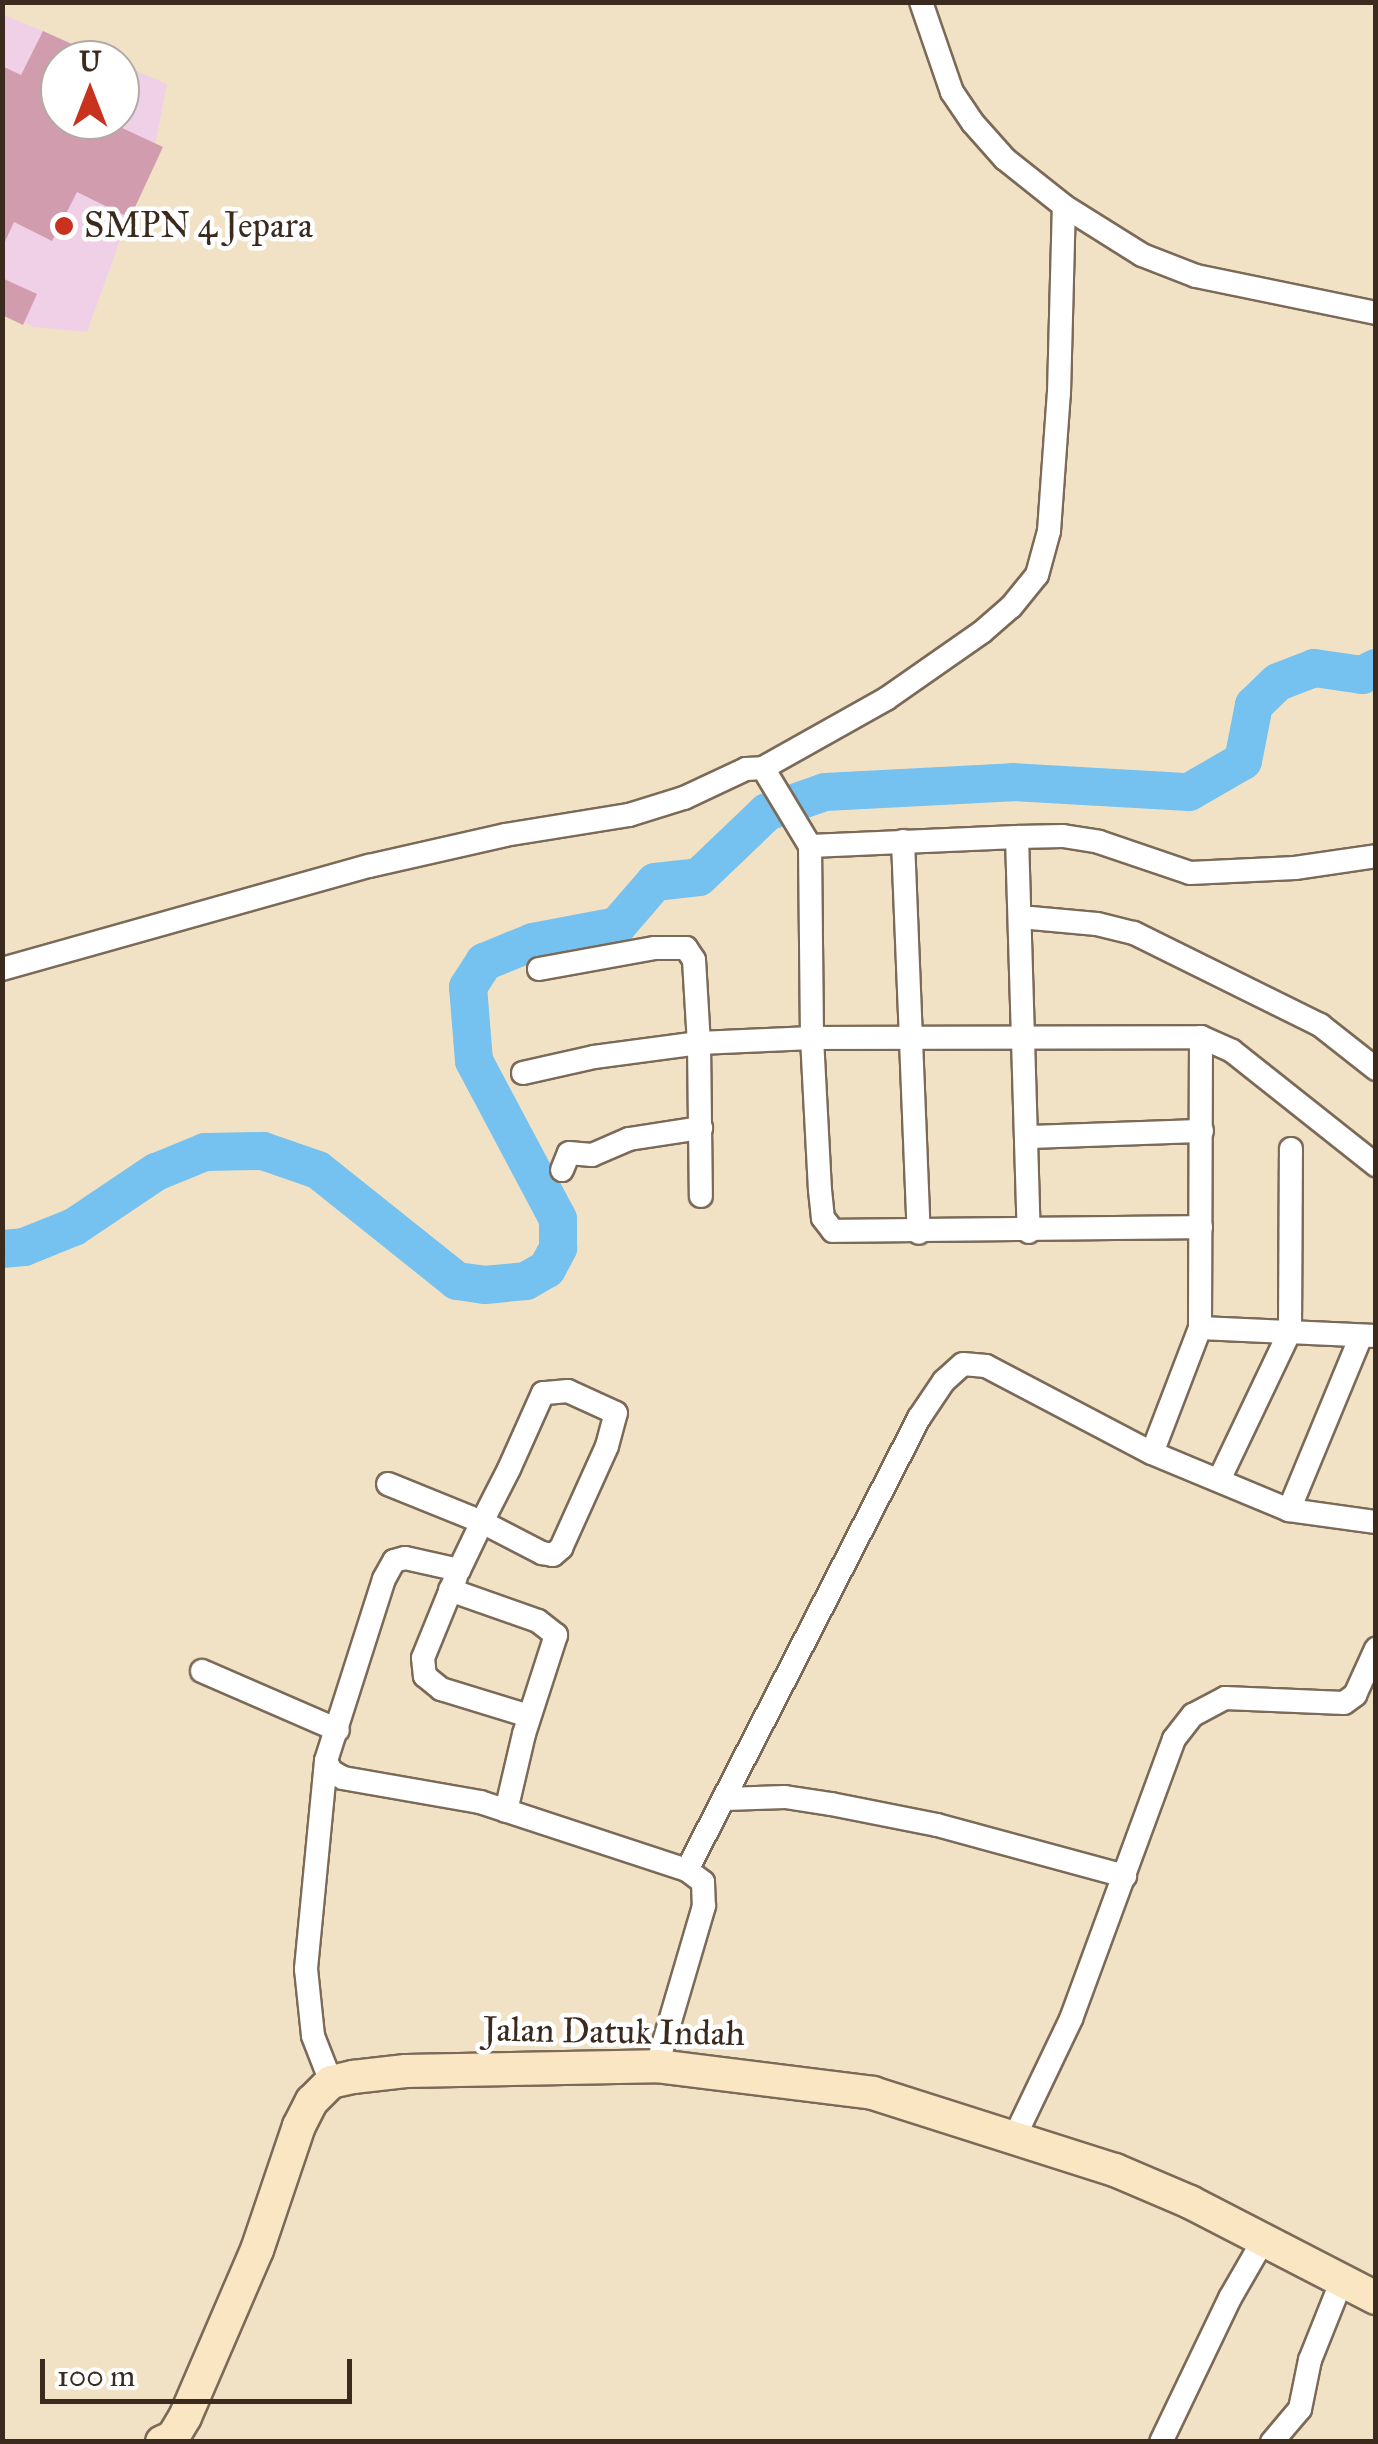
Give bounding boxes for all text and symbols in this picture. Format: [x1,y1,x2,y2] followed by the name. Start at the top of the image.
[40,40,140,140] north arrow
[79,44,101,79] text: U
[84,205,313,247] place label: SMPN 4 Jepara
[53,215,75,237] marker: SMPN 4 Jepara
[483,2009,745,2055] street label: Jalan Datuk Indah
[45,2339,358,2401] scale bar
[57,2358,135,2394] text: 100 m

